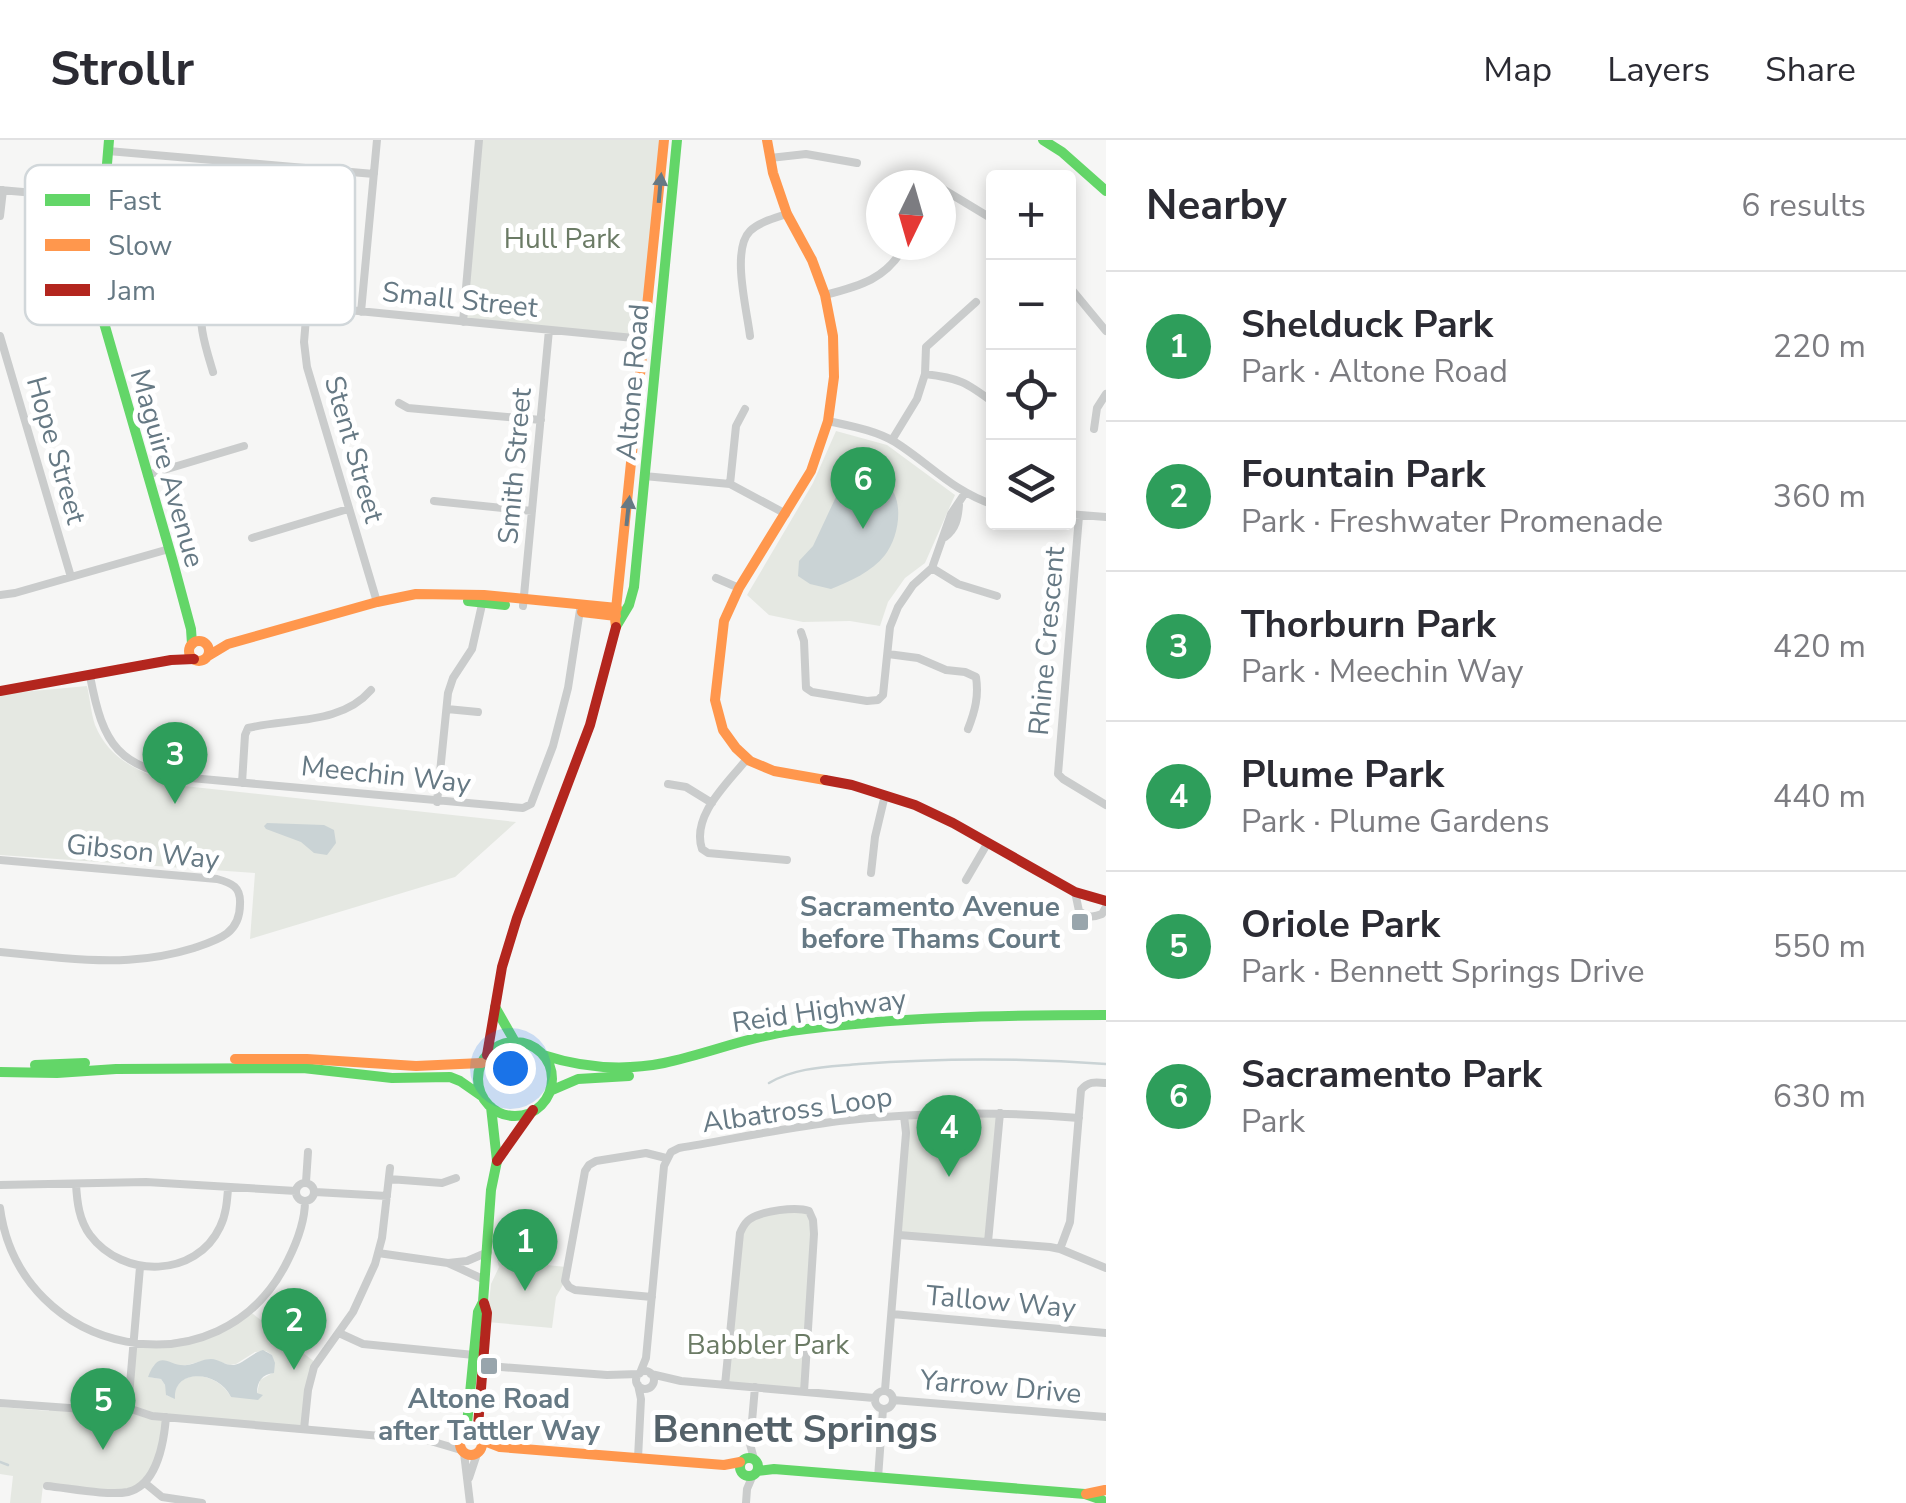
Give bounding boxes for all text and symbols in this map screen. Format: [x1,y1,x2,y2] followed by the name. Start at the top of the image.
[50,36,194,102] text: Strollr
[1483,46,1552,93] text: Map
[1607,46,1710,93] text: Layers
[1765,46,1856,93] text: Share
[25,165,355,325] legend
[866,170,956,260] north arrow
[986,170,1076,530] map controls
[986,170,1076,260] button: +
[652,171,668,203] one-way arrow
[1146,177,1287,234] text: Nearby
[108,182,161,220] text: Fast
[1741,184,1866,227] text: 6 results
[504,220,621,258] park label: Hull Park
[108,227,172,265] text: Slow
[986,260,1076,350] button: −
[107,272,156,310] text: Jam
[380,273,540,327] street label: Small Street
[1241,299,1493,350] text: Shelduck Park
[607,302,659,462] street label: Altone Road
[1169,325,1188,368] text: 1
[1773,325,1866,368] text: 220 m
[986,350,1076,440] button: locate
[1241,350,1508,393] text: Park · Altone Road
[121,365,214,572] street label: Maguire Avenue
[315,371,393,527] street label: Stent Street
[17,372,95,529] street label: Hope Street
[489,386,541,546] street label: Smith Street
[986,440,1076,530] button: layers
[830,446,896,529] pin: 6
[1241,449,1485,500] text: Fountain Park
[1169,475,1188,518] text: 2
[1773,475,1866,518] text: 360 m
[620,495,636,526] one-way arrow
[1241,500,1663,543] text: Park · Freshwater Promenade
[1020,545,1074,737] street label: Rhine Crescent
[1241,599,1496,650] text: Thorburn Park
[1169,625,1188,668] text: 3
[1773,625,1866,668] text: 420 m
[1241,650,1524,693] text: Park · Meechin Way
[142,722,208,804] pin: 3
[299,747,473,803] street label: Meechin Way
[1241,749,1444,800] text: Plume Park
[1169,775,1188,818] text: 4
[1773,775,1866,818] text: 440 m
[1241,800,1550,843] text: Park · Plume Gardens
[65,825,222,879] street label: Gibson Way
[800,888,1060,958] place label: Sacramento Avenue before Thams Court
[1241,899,1440,950] text: Oriole Park
[1069,911,1091,933] marker: Sacramento Avenue before Thams Court
[1169,925,1188,968] text: 5
[1773,925,1866,968] text: 550 m
[1241,950,1645,993] text: Park · Bennett Springs Drive
[730,980,909,1042] street label: Reid Highway
[485,1043,536,1094] your location
[1241,1049,1542,1100] text: Sacramento Park
[1169,1075,1188,1118] text: 6
[1773,1075,1866,1118] text: 630 m
[700,1078,895,1142] street label: Albatross Loop
[916,1094,982,1177] pin: 4
[1241,1100,1305,1143] text: Park
[492,1208,558,1291] pin: 1
[924,1277,1078,1328] street label: Tallow Way
[262,1288,326,1370] pin: 2
[687,1326,850,1364] park label: Babbler Park
[478,1355,500,1377] marker: Altone Road after Tattler Way
[918,1361,1083,1413] street label: Yarrow Drive
[70,1368,136,1450] pin: 5
[378,1380,600,1450] place label: Altone Road after Tattler Way
[652,1404,938,1455] district label: Bennett Springs

